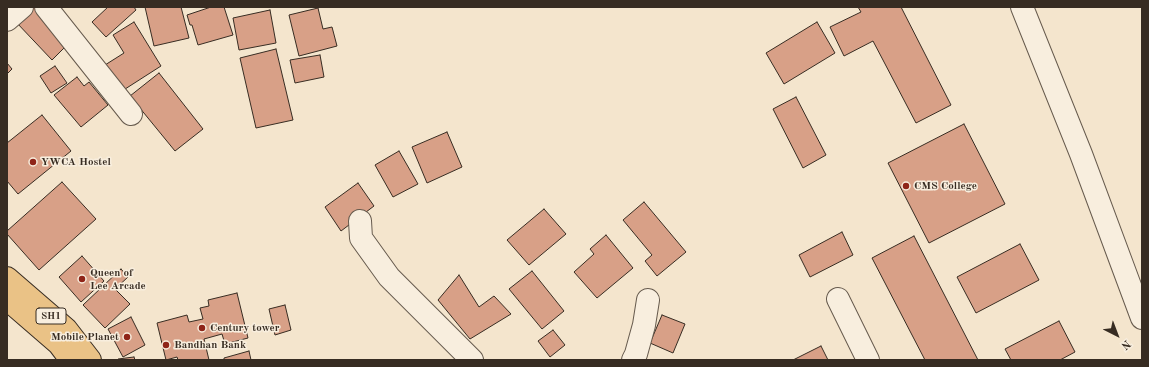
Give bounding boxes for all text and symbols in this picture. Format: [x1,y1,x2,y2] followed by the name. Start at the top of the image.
[41,155,111,169] place label: YWCA Hostel
[28,157,38,167] marker: YWCA Hostel
[914,179,977,193] place label: CMS College
[901,181,911,191] marker: CMS College
[90,266,146,292] place label: Queen of Lee Arcade
[77,274,87,284] marker: Queen of Lee Arcade
[36,308,66,324] road number: SH1
[1097,315,1137,355] north arrow
[210,321,279,335] place label: Century tower
[197,323,207,333] marker: Century tower
[51,330,119,344] place label: Mobile Planet
[122,332,132,342] marker: Mobile Planet
[1119,337,1132,351] text: N
[174,338,246,352] place label: Bandhan Bank
[161,340,171,350] marker: Bandhan Bank

